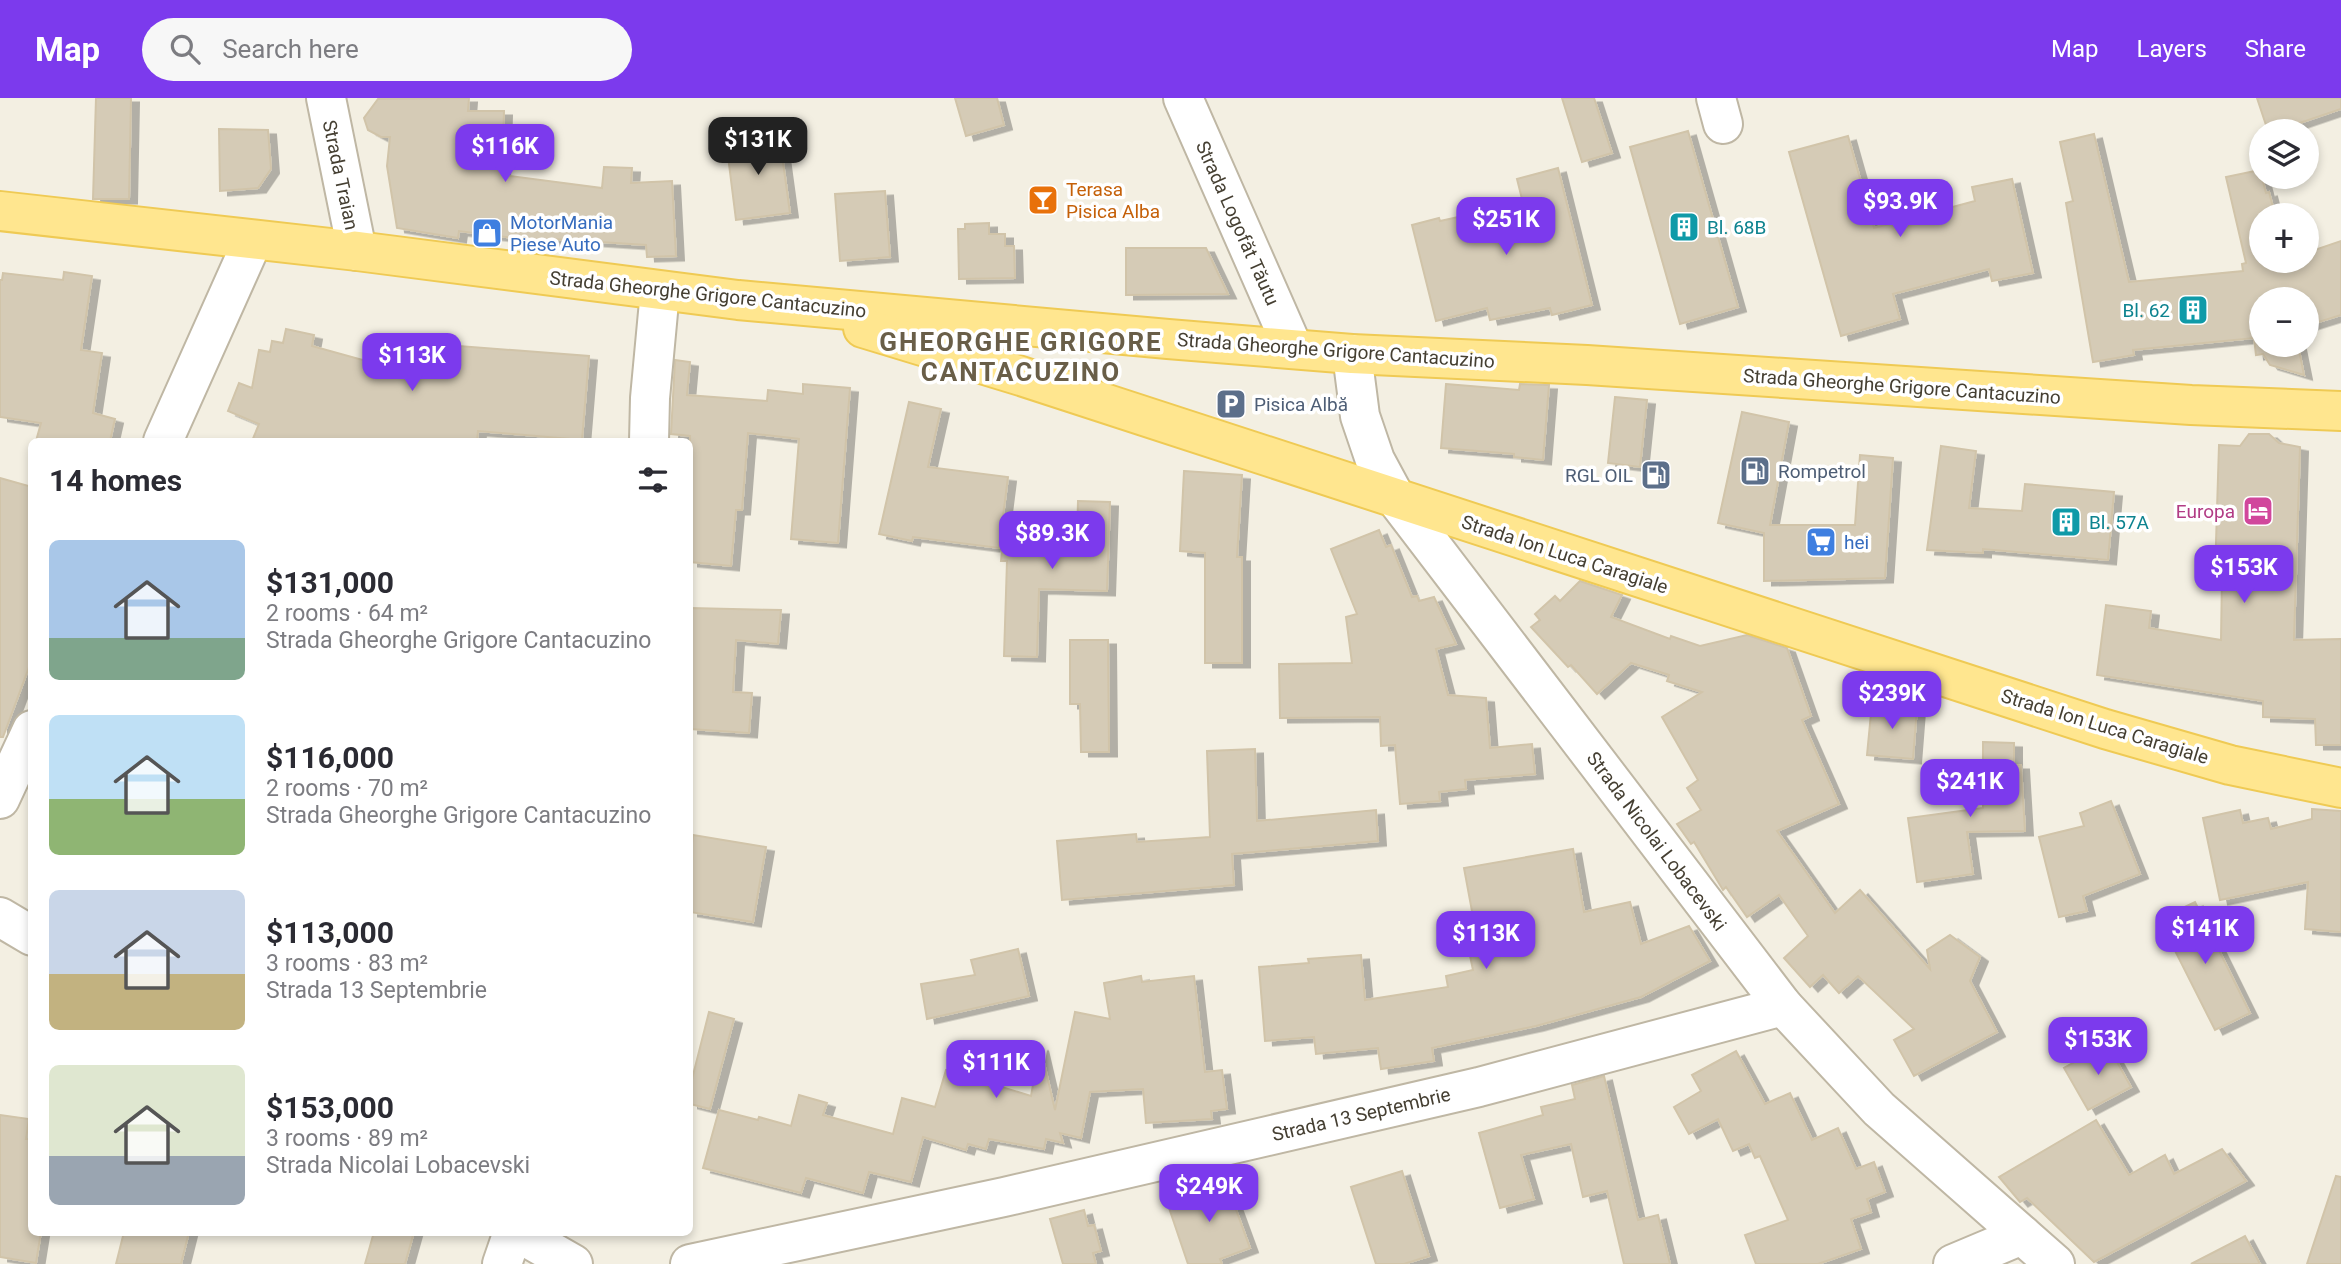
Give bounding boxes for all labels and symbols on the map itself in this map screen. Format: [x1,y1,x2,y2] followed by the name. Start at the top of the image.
[318,118,363,232] street label: Strada Traian
[709,118,807,177] pin: $131K
[456,125,554,184] pin: $116K
[1191,137,1284,309] street label: Strada Logofăt Tăutu
[1066,178,1160,223] place label: Terasa Pisica Alba
[1843,180,1957,239] pin: $93.9K
[1026,183,1060,217] bar icon: Terasa Pisica Alba
[1457,198,1555,257] pin: $251K
[1667,210,1701,244] building icon: Bl. 68B
[510,211,613,256] place label: MotorMania Piese Auto
[470,216,504,250] shop icon: MotorMania Piese Auto
[1707,216,1766,239] place label: Bl. 68B
[548,266,867,323] street label: Strada Gheorghe Grigore Cantacuzino
[2176,293,2210,327] building icon: Bl. 62
[2122,299,2170,322] place label: Bl. 62
[879,327,1163,387] district label: GHEORGHE GRIGORE CANTACUZINO
[1176,328,1496,373] street label: Strada Gheorghe Grigore Cantacuzino
[363,334,461,393] pin: $113K
[1742,364,2062,409] street label: Strada Gheorghe Grigore Cantacuzino
[1214,387,1248,421] parking icon: Pisica Albă
[1254,393,1348,416] place label: Pisica Albă
[1738,454,1772,488] fuel station icon: Rompetrol
[1639,458,1673,492] fuel station icon: RGL OIL
[1778,460,1866,483] place label: Rompetrol
[1565,464,1633,487] place label: RGL OIL
[2241,494,2275,528] hotel icon: Europa
[2176,500,2235,523] place label: Europa
[2049,505,2083,539] building icon: Bl. 57A
[1459,510,1671,599] street label: Strada Ion Luca Caragiale
[2089,511,2150,534] place label: Bl. 57A
[995,512,1109,571] pin: $89.3K
[1804,525,1838,559] supermarket icon: hei
[1844,531,1869,554] place label: hei
[2195,546,2293,605] pin: $153K
[1843,672,1941,731] pin: $239K
[1998,684,2211,769] street label: Strada Ion Luca Caragiale
[1582,747,1731,935] street label: Strada Nicolai Lobacevski
[1921,760,2019,819] pin: $241K
[2156,906,2254,966] pin: $141K
[1437,912,1535,971] pin: $113K
[2049,1018,2147,1077] pin: $153K
[947,1040,1045,1100] pin: $111K
[1270,1083,1453,1146] street label: Strada 13 Septembrie
[1160,1164,1258,1224] pin: $249K

